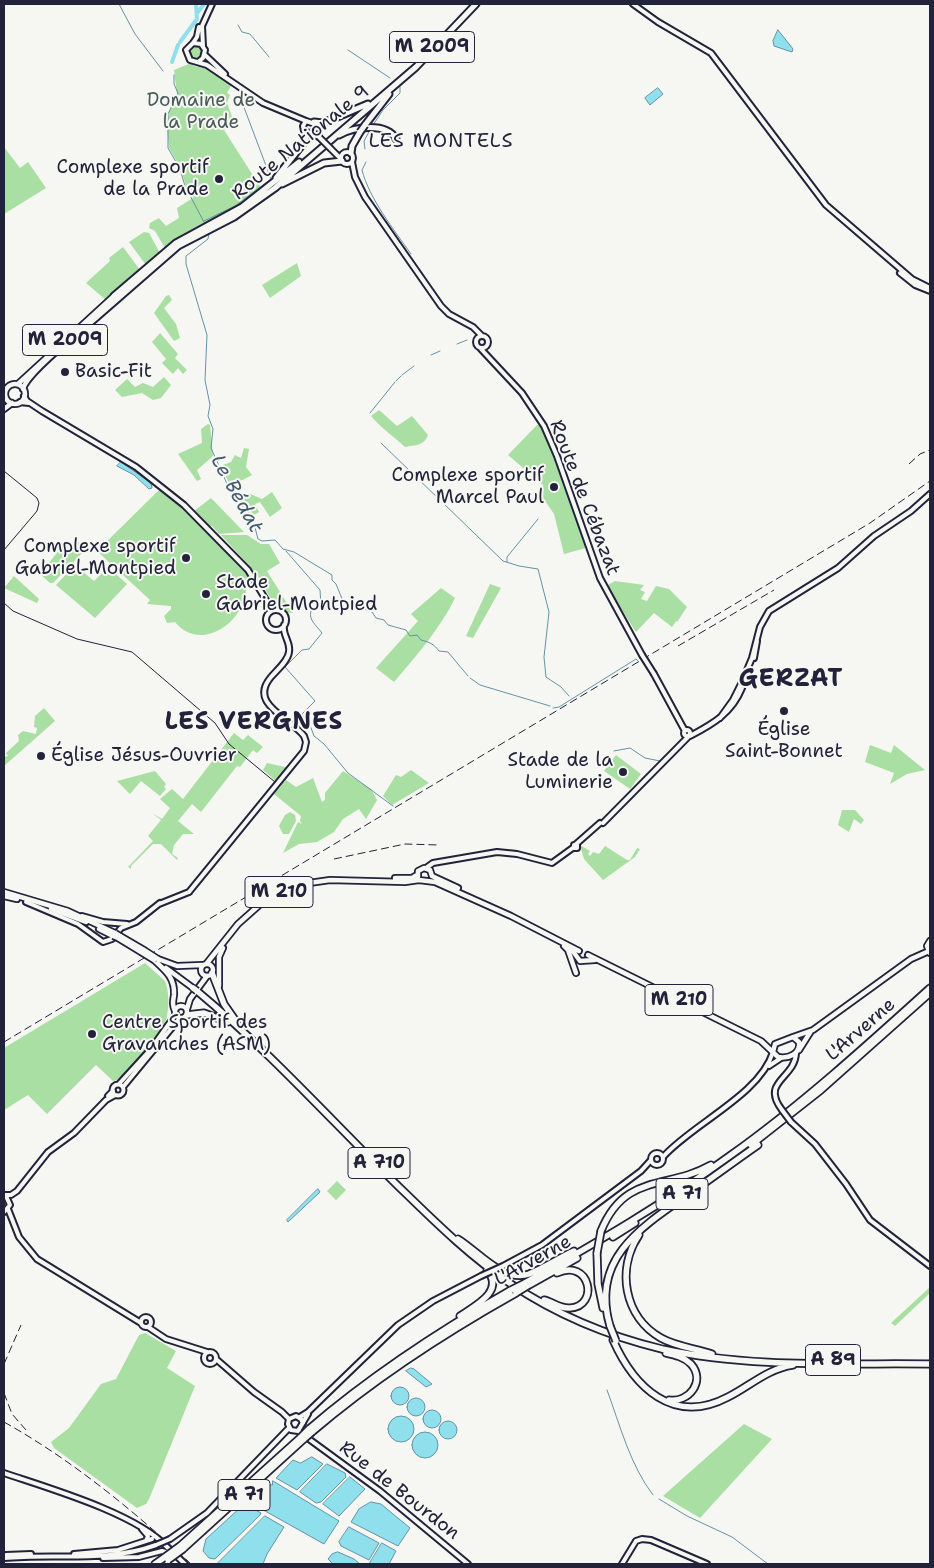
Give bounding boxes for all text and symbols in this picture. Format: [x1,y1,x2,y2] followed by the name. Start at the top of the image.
[390,32,474,62] road number: M 2009
[228,81,374,205] street label: Route Nationale 9
[147,90,255,134] park label: Domaine de la Prade
[367,130,515,154] district label: LES MONTELS
[57,157,209,201] place label: Complexe sportif de la Prade
[213,173,225,185] marker: Complexe sportif de la Prade
[22,324,108,356] road number: M 2009
[75,361,152,383] place label: Basic-Fit
[59,366,71,378] marker: Basic-Fit
[544,417,624,579] street label: Route de Cébazat
[205,451,267,537] water label: Le Bédat
[392,465,544,509] place label: Complexe sportif Marcel Paul
[548,481,560,493] marker: Complexe sportif Marcel Paul
[15,536,176,580] place label: Complexe sportif Gabriel-Montpied
[180,552,192,564] marker: Complexe sportif Gabriel-Montpied
[216,572,377,616] place label: Stade Gabriel-Montpied
[200,588,212,600] marker: Stade Gabriel-Montpied
[738,666,844,694] district label: GERZAT
[778,705,790,717] marker: Église Saint-Bonnet
[163,709,345,737] district label: LES VERGNES
[725,719,843,763] place label: Église Saint-Bonnet
[51,745,237,767] place label: Église Jésus-Ouvrier
[35,750,47,762] marker: Église Jésus-Ouvrier
[507,750,613,794] place label: Stade de la Luminerie
[617,766,629,778] marker: Stade de la Luminerie
[245,876,313,908] road number: M 210
[645,984,713,1016] road number: M 210
[822,994,900,1066] street label: L'Arverne
[102,1012,271,1056] place label: Centre Sportif des Gravanches (ASM)
[86,1028,98,1040] marker: Centre Sportif des Gravanches (ASM)
[348,1148,410,1178] road number: A 710
[656,1178,708,1210] road number: A 71
[490,1231,576,1291] street label: L'Arverne
[806,1344,860,1376] road number: A 89
[334,1437,464,1545] street label: Rue de Bourdon
[218,1480,270,1510] road number: A 71

